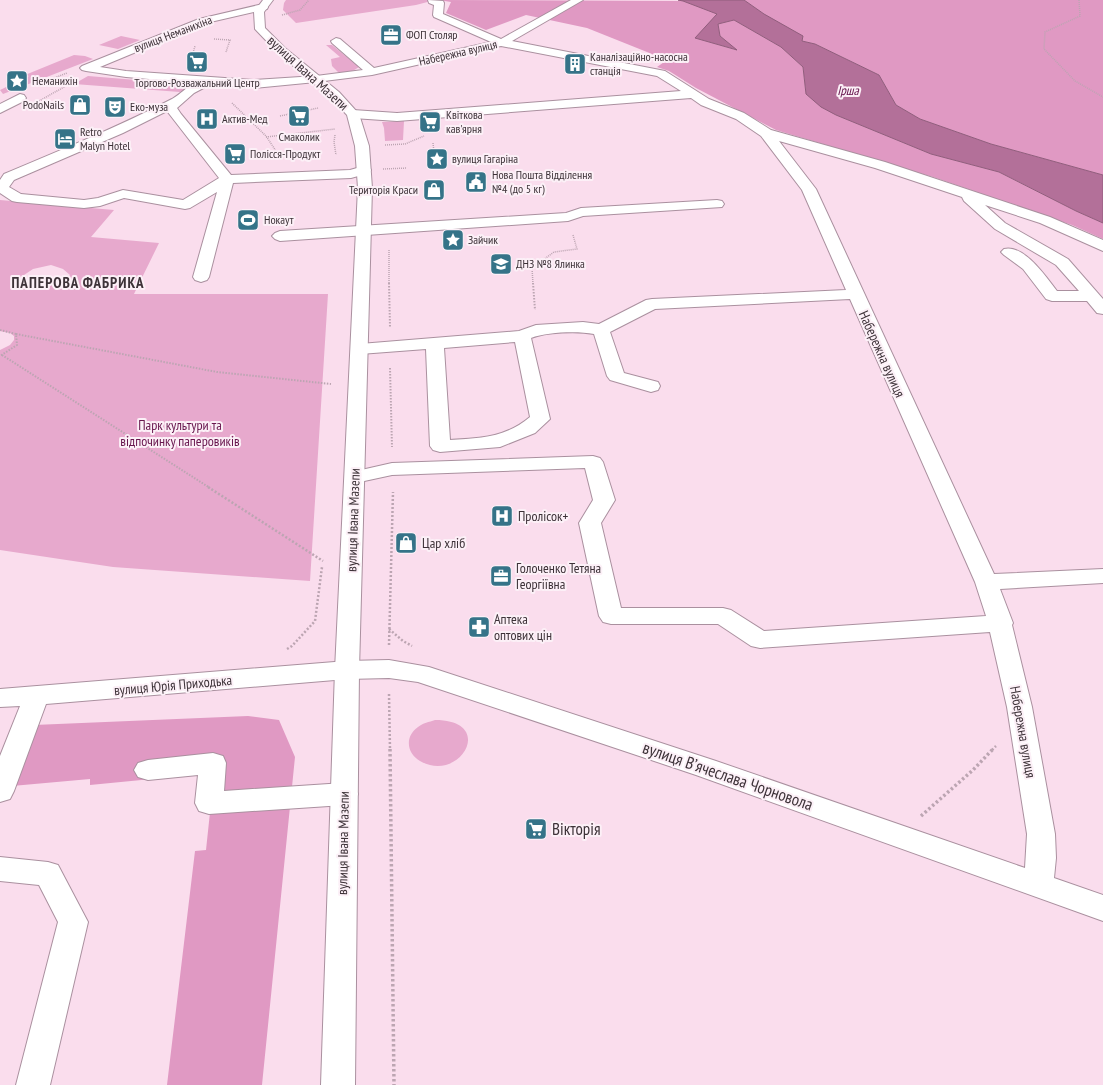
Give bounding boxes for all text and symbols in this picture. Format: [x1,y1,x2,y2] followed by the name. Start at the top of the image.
[132,12,214,55] street label: вулиця Неманихіна
[378,22,404,48] office icon: ФОП Столяр
[406,27,458,42] place label: ФОП Столяр
[263,32,353,114] street label: вулиця Івана Мазепи
[417,36,499,69] street label: Набережна вулиця
[184,49,210,75] supermarket icon: Торгово-Розважальний Центр
[590,49,688,78] place label: Каналізаційно-насосна станція
[562,51,588,77] building icon: Каналізаційно-насосна станція
[4,68,30,94] place icon: Неманихін
[32,73,78,88] place label: Неманихін
[134,75,260,90] place label: Торгово-Розважальний Центр
[837,82,860,99] water label: Ірша
[67,92,93,118] shop icon: PodoNails
[102,94,128,120] theatre icon: Еко-муза
[23,97,64,112] place label: PodoNails
[130,99,168,114] place label: Еко-муза
[286,103,312,129] supermarket icon: Смаколик
[194,106,220,132] hospital icon: Актив-Мед
[446,107,483,136] place label: Квіткова кав'ярня
[417,109,443,135] supermarket icon: Квіткова кав'ярня
[222,111,268,126] place label: Актив-Мед
[80,124,130,153] place label: Retro Malyn Hotel
[52,126,78,152] hotel icon: Retro Malyn Hotel
[278,129,320,144] place label: Смаколик
[222,141,248,167] supermarket icon: Полісся-Продукт
[250,146,321,161] place label: Полісся-Продукт
[424,146,450,172] place icon: вулиця Гагаріна
[452,151,518,166] place label: вулиця Гагаріна
[492,167,592,196] place label: Нова Пошта Відділення №4 (до 5 кг)
[463,169,489,195] public building icon: Нова Пошта Відділення №4 (до 5 кг)
[421,177,447,203] shop icon: Територія Краси
[349,182,418,197] place label: Територія Краси
[235,207,261,233] sports icon: Нокаут
[264,212,294,227] place label: Нокаут
[440,227,466,253] place icon: Зайчик
[468,232,498,247] place label: Зайчик
[488,251,514,277] school or university icon: ДНЗ №8 Ялинка
[516,256,585,271] place label: ДНЗ №8 Ялинка
[12,273,144,292] district label: ПАПЕРОВА ФАБРИКА
[855,308,909,400] street label: Набережна вулиця
[120,416,240,450] park label: Парк культури та відпочинку паперовиків
[342,468,364,572] street label: вулиця Івана Мазепи
[489,503,515,529] hospital icon: Пролісок+
[518,507,568,525] place label: Пролісок+
[393,530,419,556] shop icon: Цар хліб
[422,534,465,552] place label: Цар хліб
[516,559,601,593] place label: Голоченко Тетяна Георгіївна
[488,563,514,589] office icon: Голоченко Тетяна Георгіївна
[494,610,552,644] place label: Аптека оптових цін
[466,614,492,640] pharmacy icon: Аптека оптових цін
[113,671,233,699] street label: вулиця Юрія Приходька
[1006,685,1040,779] street label: Набережна вулиця
[640,737,816,815] street label: вулиця Вʼячеслава Чорновола
[333,791,353,895] street label: вулиця Івана Мазепи
[523,816,549,842] supermarket icon: Вікторія
[552,818,601,840] place label: Вікторія

